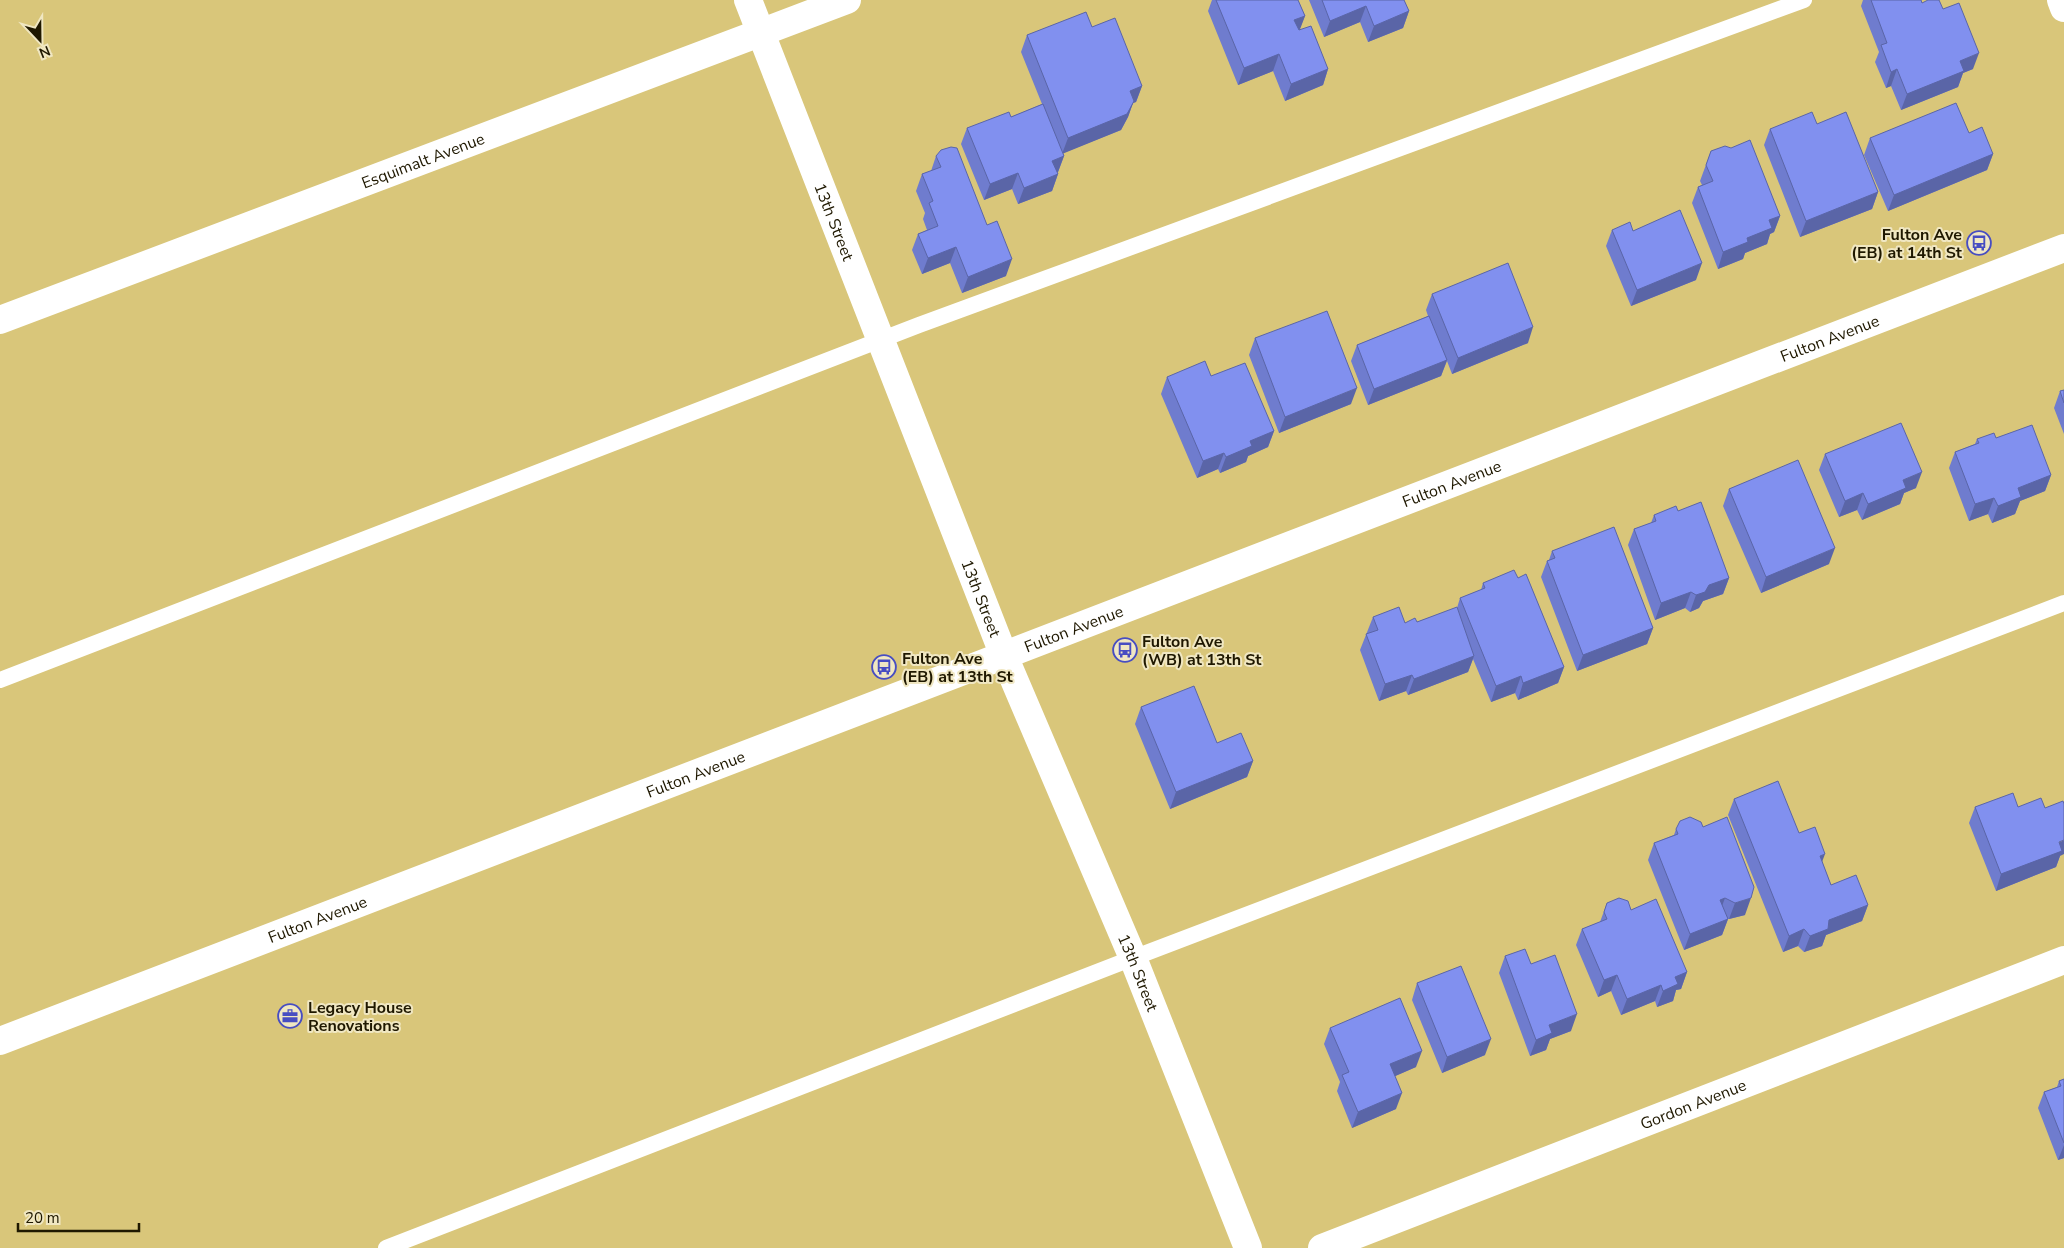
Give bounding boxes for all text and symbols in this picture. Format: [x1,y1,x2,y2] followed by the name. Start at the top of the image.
[15,15,65,65] north arrow
[36,41,53,62] text: N
[359,128,488,194] street label: Esquimalt Avenue
[808,180,859,265] street label: 13th Street
[1851,224,1963,264] place label: Fulton Ave (EB) at 14th St
[1966,230,1992,256] bus stop icon: Fulton Ave (EB) at 14th St
[1777,310,1883,368] street label: Fulton Avenue
[1399,455,1505,513] street label: Fulton Avenue
[955,556,1006,641] street label: 13th Street
[1021,601,1126,658] street label: Fulton Avenue
[1142,631,1262,671] place label: Fulton Ave (WB) at 13th St
[1112,637,1138,663] bus stop icon: Fulton Ave (WB) at 13th St
[902,648,1014,688] place label: Fulton Ave (EB) at 13th St
[871,654,897,680] bus stop icon: Fulton Ave (EB) at 13th St
[643,746,748,804] street label: Fulton Avenue
[265,891,370,949] street label: Fulton Avenue
[1112,931,1163,1015] street label: 13th Street
[308,997,412,1037] place label: Legacy House Renovations
[277,1003,303,1029] office icon: Legacy House Renovations
[1637,1074,1750,1135] street label: Gordon Avenue
[18,1200,139,1232] scale bar
[25,1208,60,1228] text: 20 m

